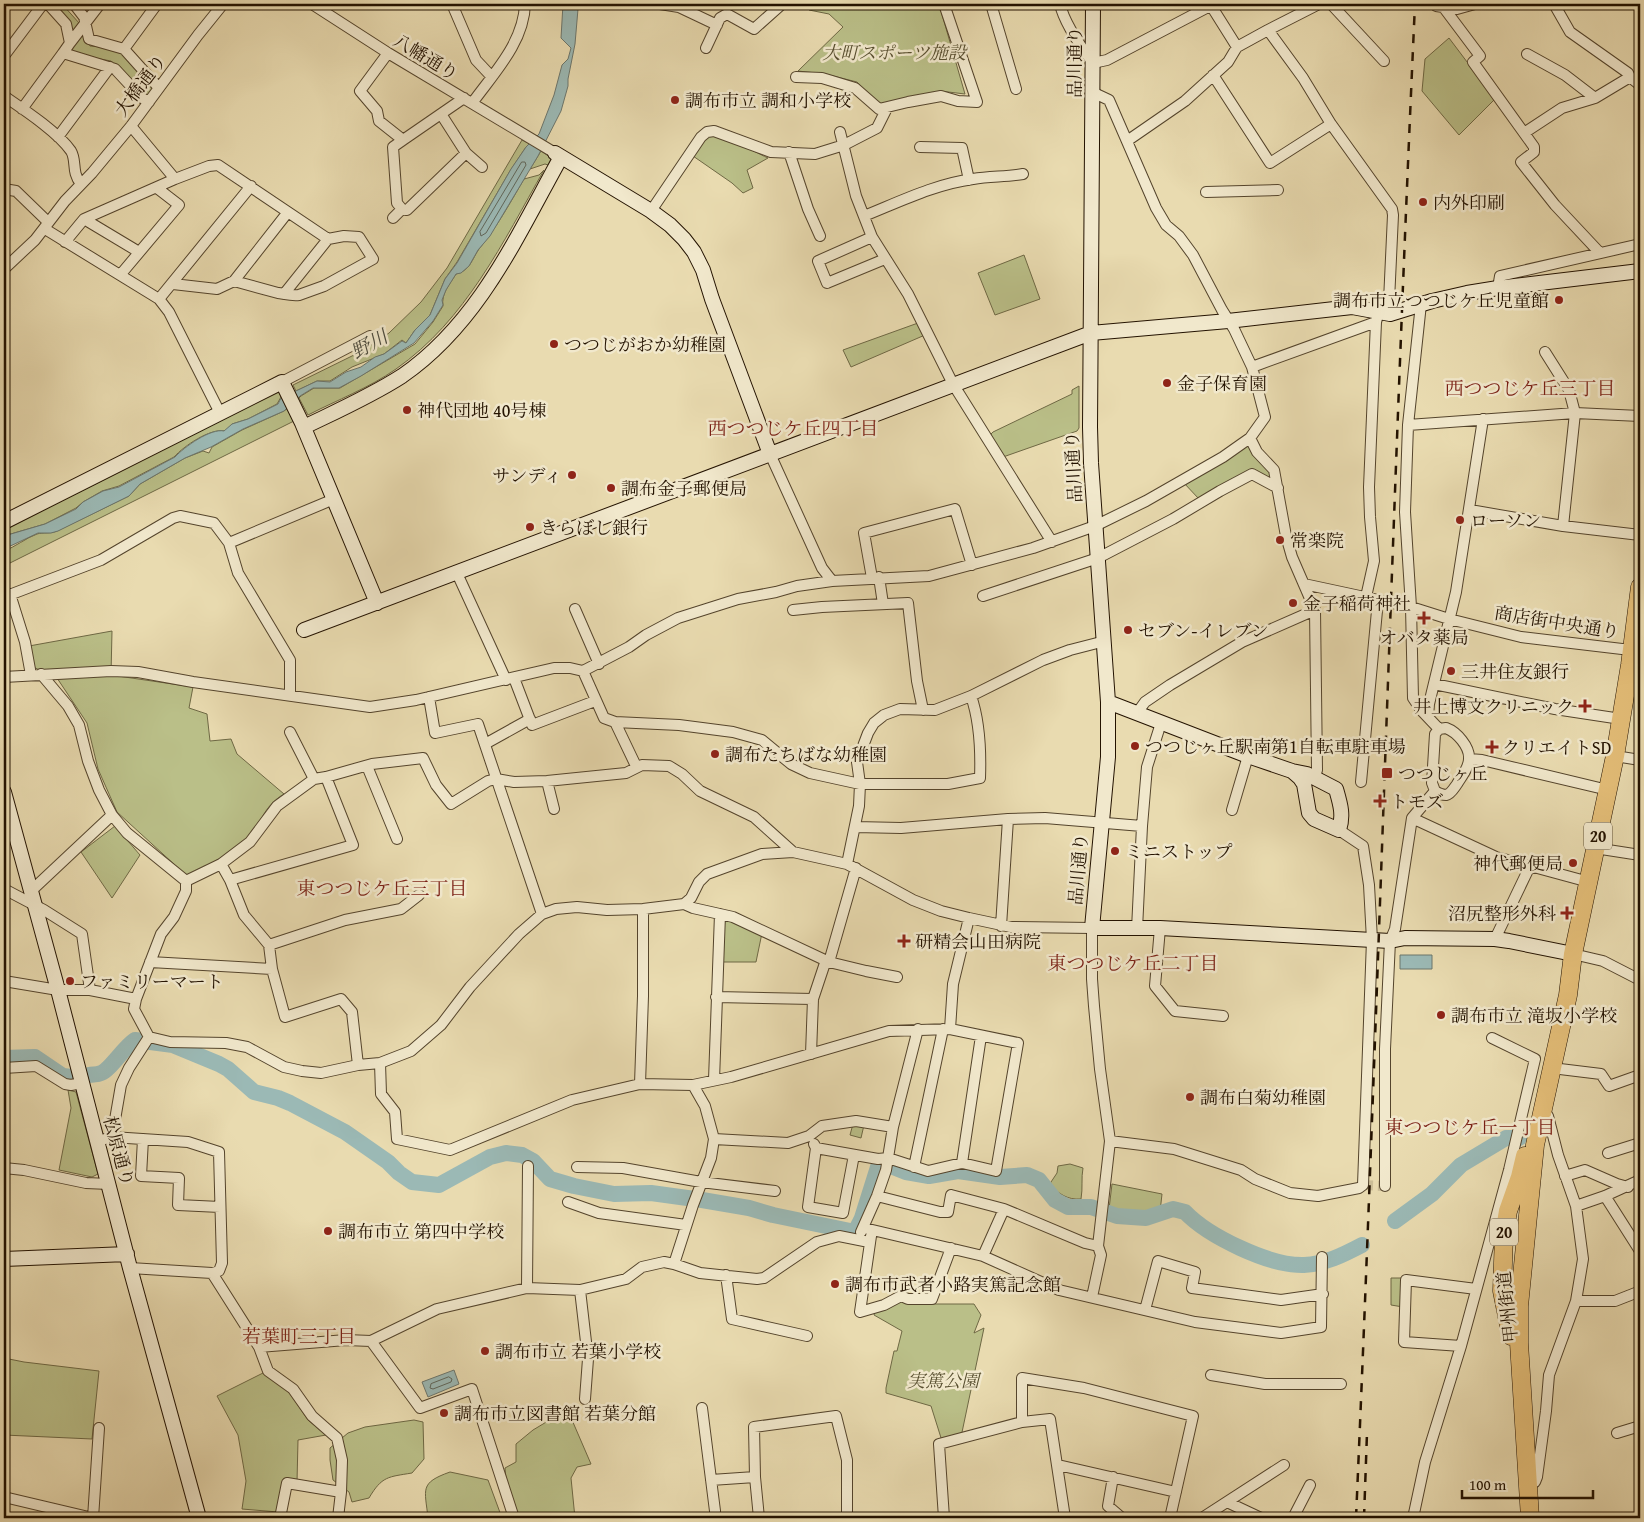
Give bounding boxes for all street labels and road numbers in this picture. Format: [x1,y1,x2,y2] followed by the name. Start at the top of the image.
[1061,26,1088,98] street label: 品川通り
[388,27,464,87] street label: 八幡通り
[108,48,172,122] street label: 大橋通り
[1058,430,1088,504] street label: 品川通り
[1493,599,1621,645] street label: 商店街中央通り
[1584,822,1612,849] road number: 20
[1061,832,1095,906] street label: 品川通り
[97,1113,141,1189] street label: 松原通り
[1490,1218,1518,1246] road number: 20
[1490,1270,1524,1344] street label: 甲州街道

